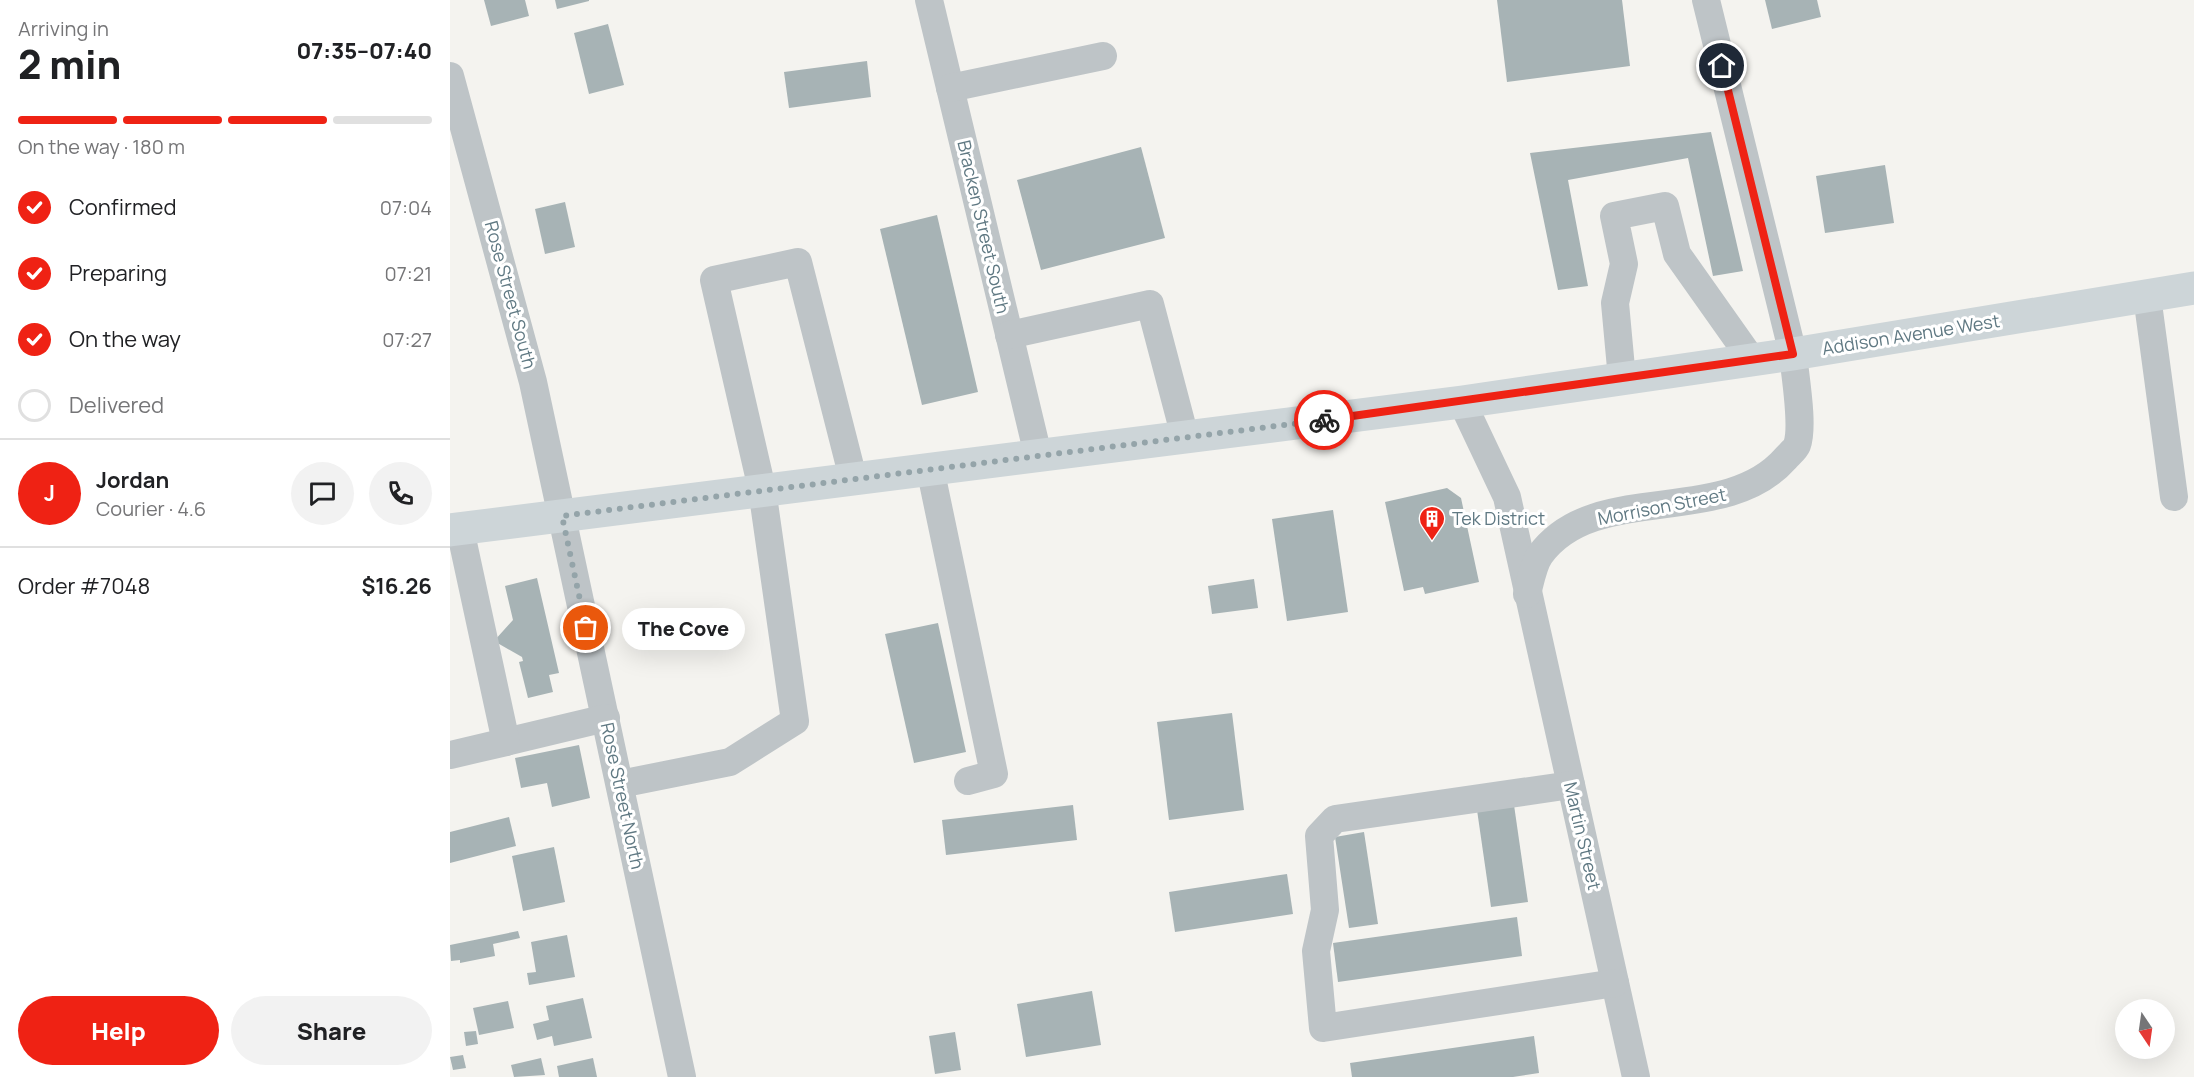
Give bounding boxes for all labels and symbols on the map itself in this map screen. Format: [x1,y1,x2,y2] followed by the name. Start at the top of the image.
[1696,40,1747,91] pin
[952,138,1016,316] street label: Bracken Street South
[480,218,542,371] street label: Rose Street South
[1820,308,2001,360] street label: Addison Avenue West
[1294,390,1354,450] courier
[1596,482,1728,530] street label: Morrison Street
[1417,504,1447,542] building icon: Tek District
[1452,506,1545,530] place label: Tek District
[560,602,611,653] pin
[622,607,745,649] callout: The Cove
[596,720,650,871] street label: Rose Street North
[1559,779,1607,892] street label: Martin Street
[2115,999,2175,1059] north arrow

